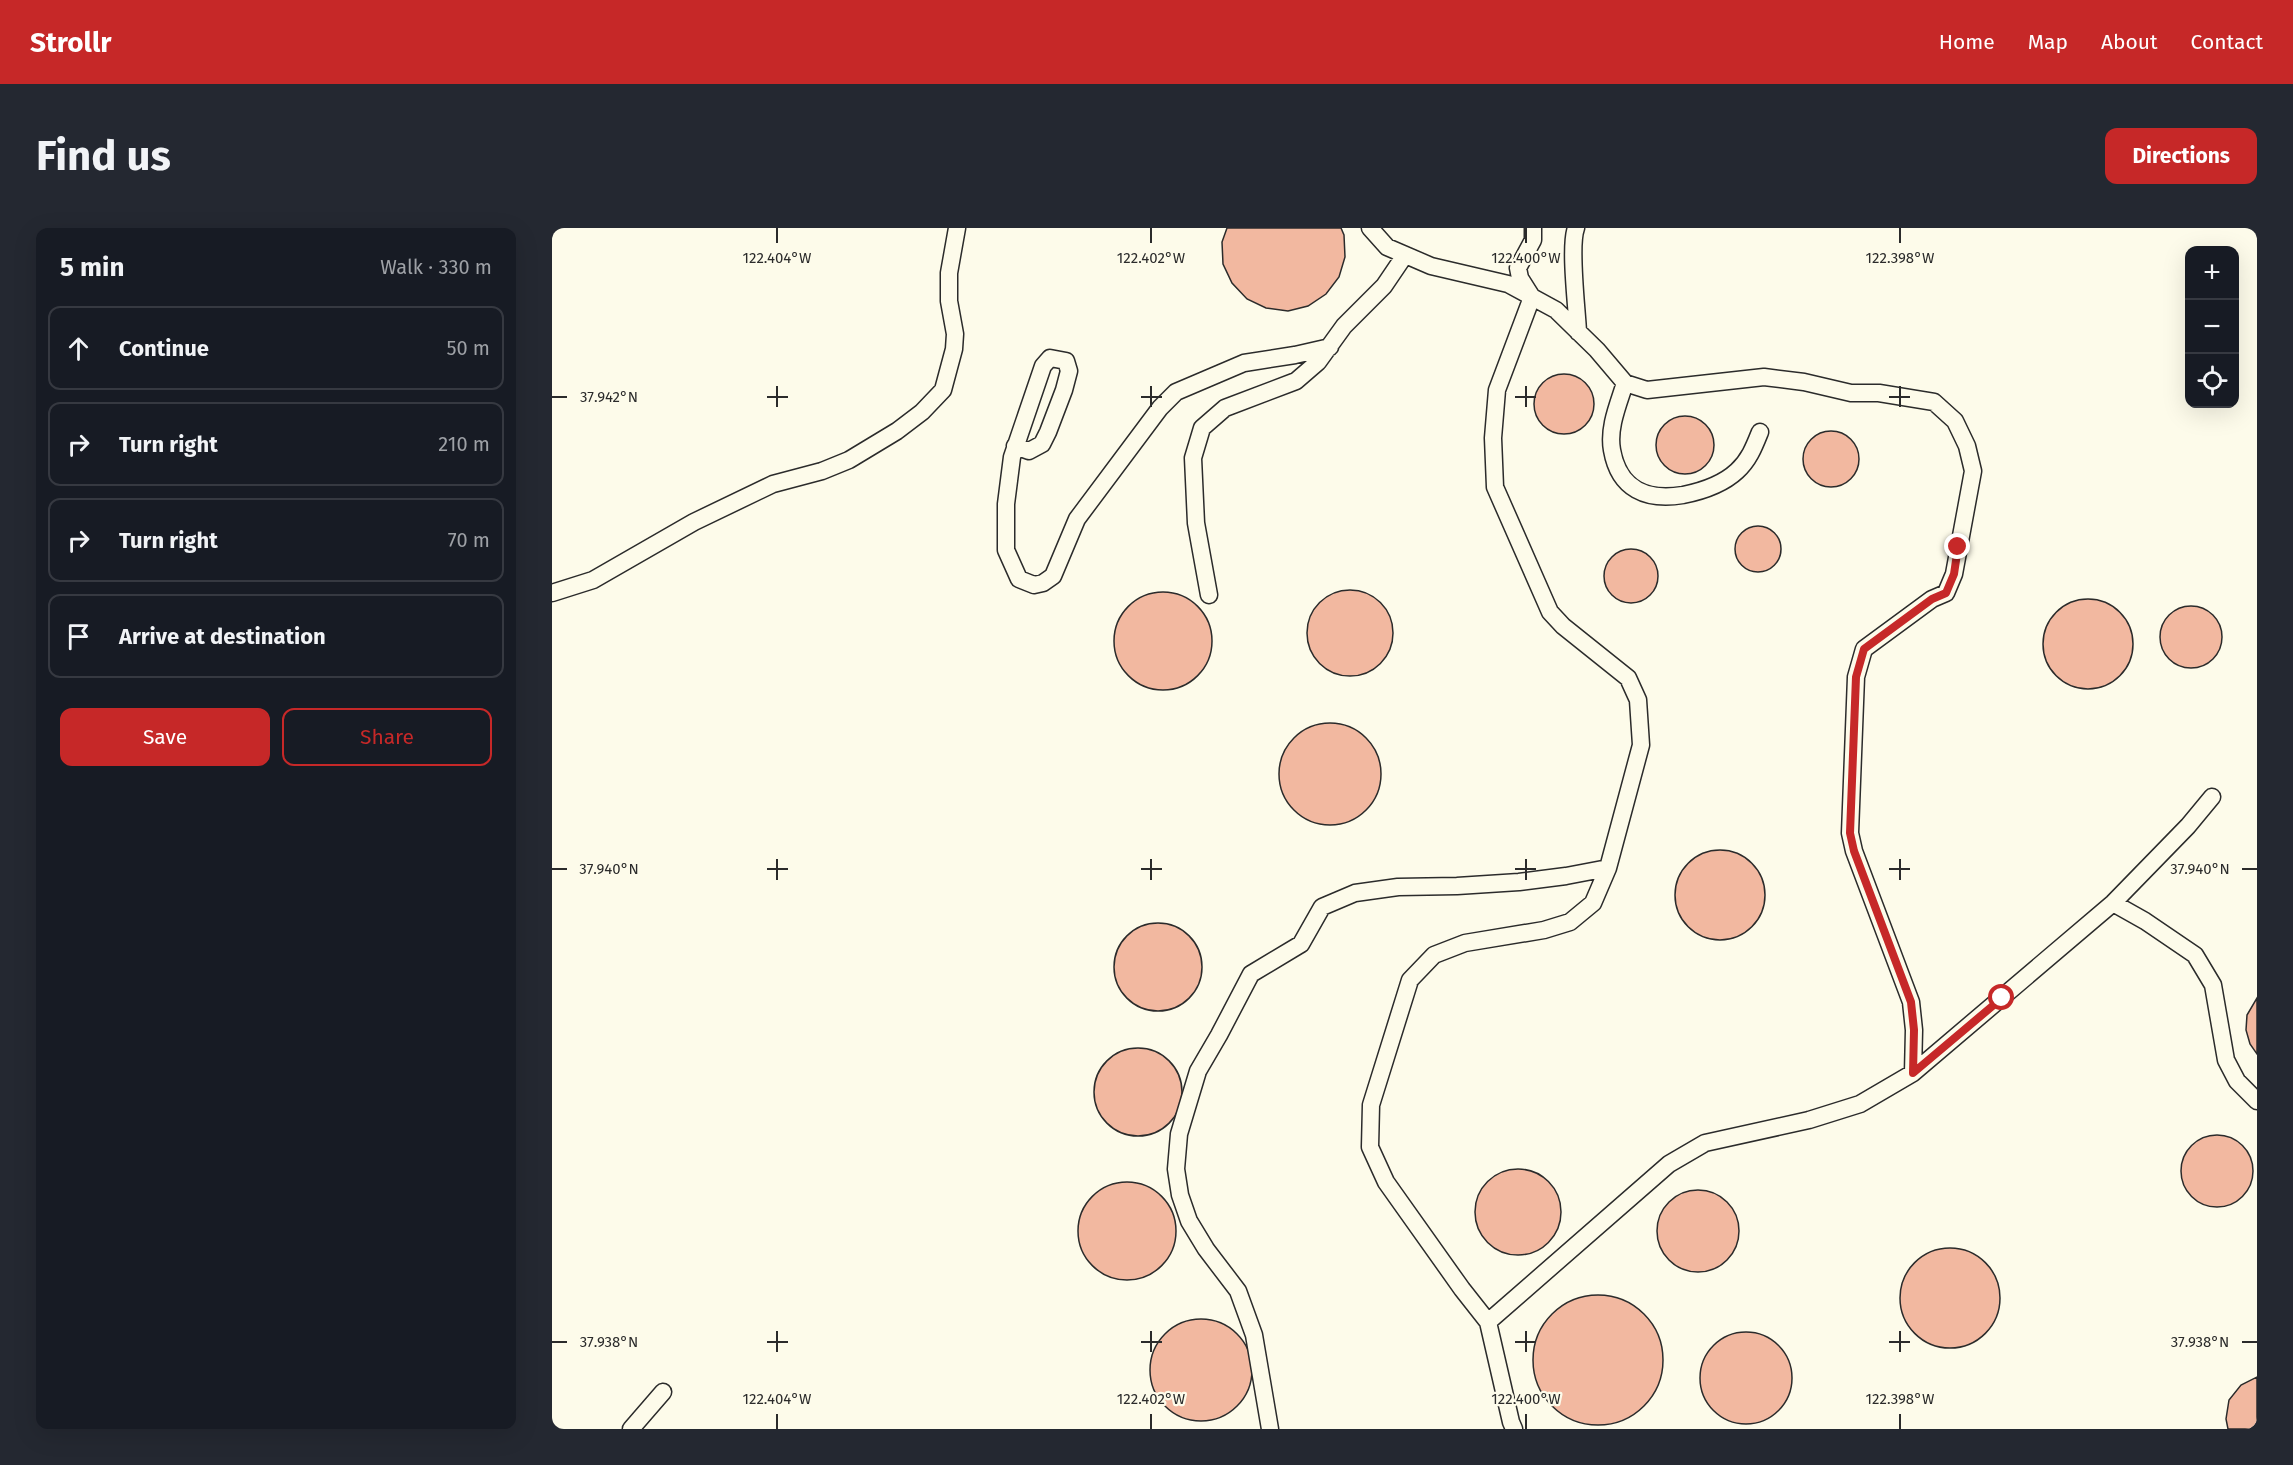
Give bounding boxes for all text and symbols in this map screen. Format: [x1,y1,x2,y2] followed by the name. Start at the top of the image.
[30,26,111,59] text: Strollr
[1939,29,1995,55] text: Home
[2028,29,2068,55] text: Map
[2101,29,2158,55] text: About
[2191,29,2263,55] text: Contact
[2105,128,2257,184] button: Directions
[36,131,171,181] text: Find us
[2185,246,2239,408] map controls
[2185,246,2239,300] button: +
[742,249,812,267] text: 122.404°W
[1117,249,1186,267] text: 122.402°W
[1491,249,1561,267] text: 122.400°W
[1866,249,1935,267] text: 122.398°W
[60,252,124,283] text: 5 min
[380,255,492,279] text: Walk · 330 m
[2185,300,2239,354] button: −
[62,332,95,365] icon: ahead
[119,335,209,362] text: Continue
[446,336,490,360] text: 50 m
[2185,354,2239,408] button: locate
[580,388,638,406] text: 37.942°N
[62,428,95,461] icon: right
[119,431,218,458] text: Turn right
[438,432,490,456] text: 210 m
[62,524,95,557] icon: right
[119,527,218,554] text: Turn right
[448,528,490,552] text: 70 m
[1944,533,1970,559] route end
[62,620,95,653] icon: arrive
[119,623,326,650] text: Arrive at destination
[60,708,270,766] button: Save
[282,708,492,766] button: Share
[579,860,639,878] text: 37.940°N
[2170,860,2230,878] text: 37.940°N
[1988,984,2014,1010] route start
[580,1333,638,1351] text: 37.938°N
[2171,1333,2229,1351] text: 37.938°N
[742,1390,812,1408] text: 122.404°W
[1117,1390,1186,1408] text: 122.402°W
[1491,1390,1561,1408] text: 122.400°W
[1866,1390,1935,1408] text: 122.398°W

